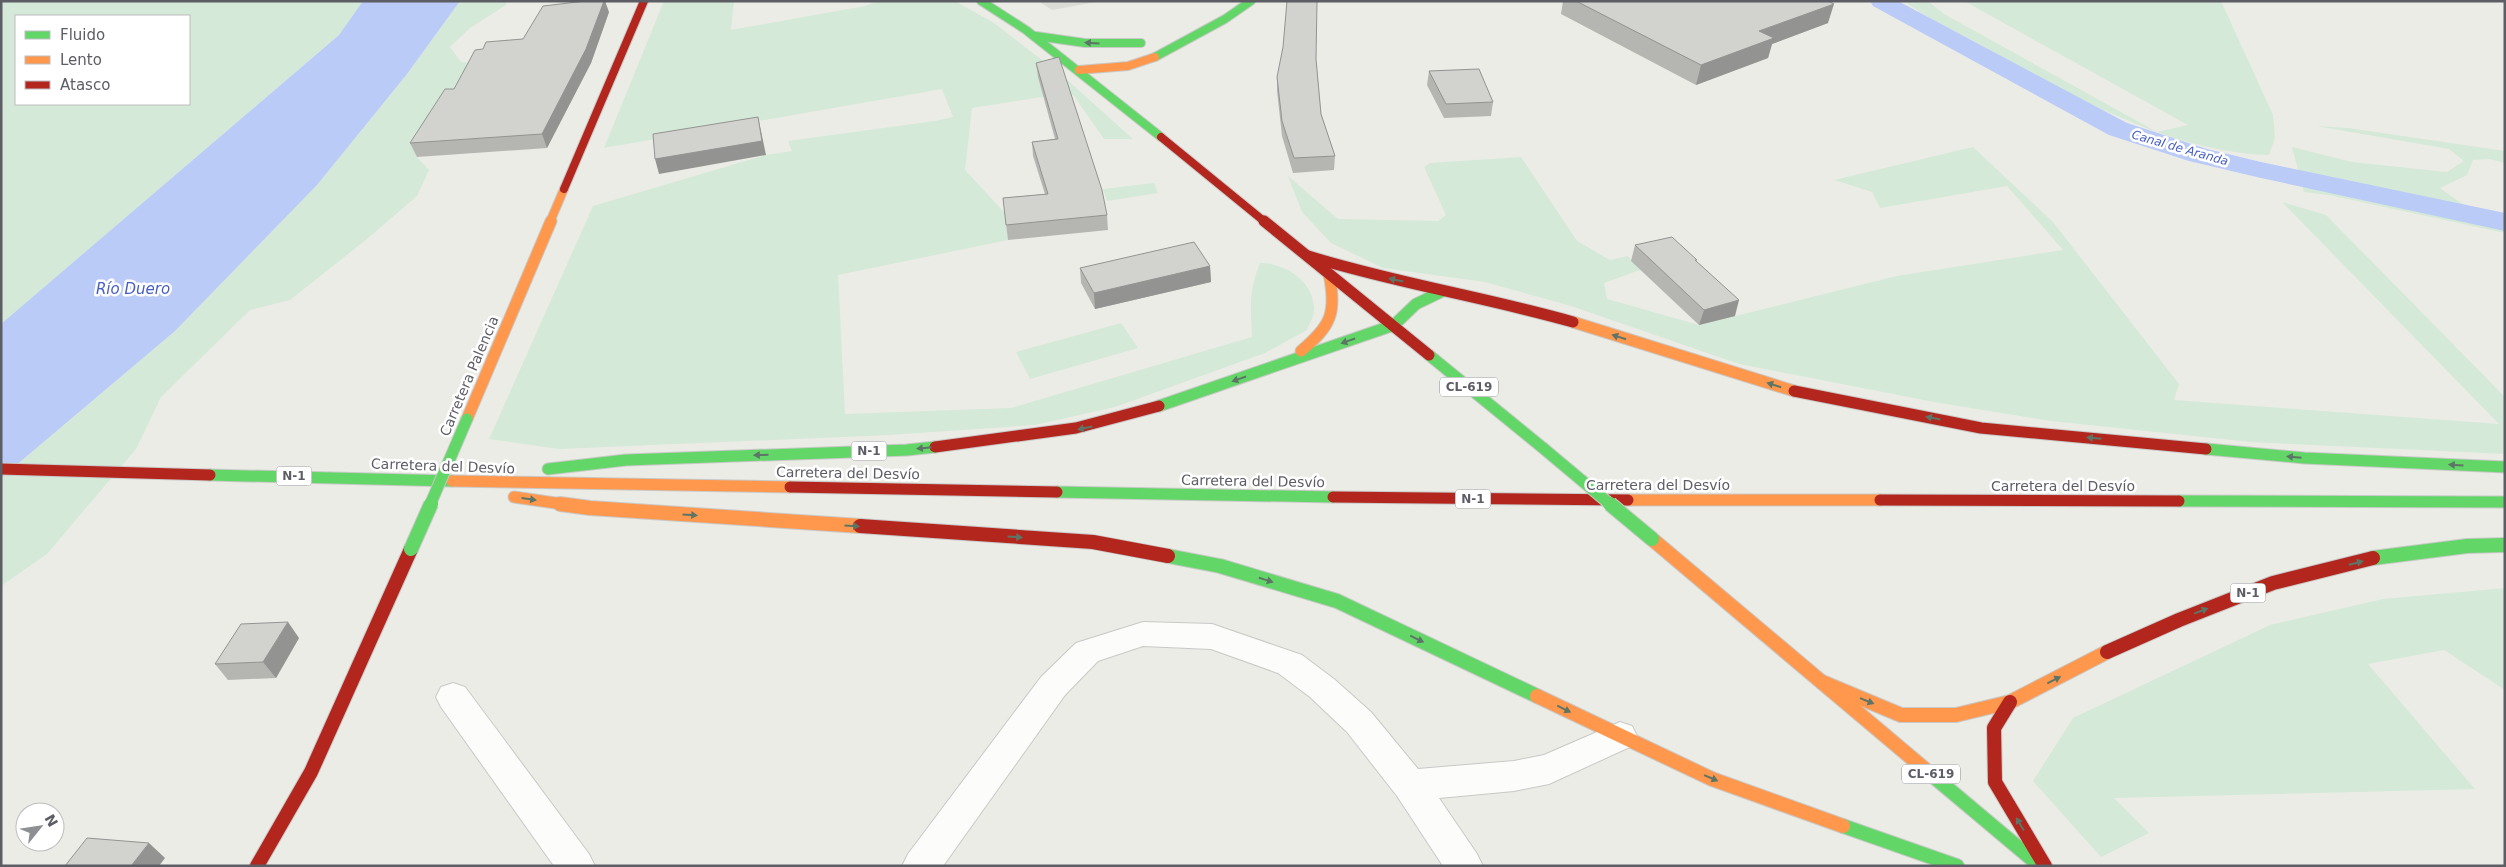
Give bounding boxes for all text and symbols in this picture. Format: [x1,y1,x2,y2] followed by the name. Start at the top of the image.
[15,15,190,105] legend
[60,26,105,44] text: Fluido
[1084,38,1100,46] one-way arrow
[60,51,102,69] text: Lento
[60,76,110,94] text: Atasco
[2130,128,2230,168] water label: Canal de Aranda
[1388,276,1403,284] one-way arrow
[96,280,170,298] water label: Río Duero
[436,314,502,438] street label: Carretera Palencia
[1611,332,1626,340] one-way arrow
[1340,337,1355,345] one-way arrow
[1232,376,1247,383] one-way arrow
[1440,378,1498,397] road number: CL-619
[1767,380,1782,388] one-way arrow
[1925,414,1941,422] one-way arrow
[1077,424,1092,432] one-way arrow
[2086,434,2102,442] one-way arrow
[852,442,886,461] road number: N-1
[915,444,931,452] one-way arrow
[753,452,769,460] one-way arrow
[2285,453,2301,461] one-way arrow
[371,455,515,477] street label: Carretera del Desvío
[2448,461,2464,469] one-way arrow
[776,464,920,482] street label: Carretera del Desvío
[276,466,312,486] road number: N-1
[1181,472,1325,490] street label: Carretera del Desvío
[1586,477,1730,493] street label: Carretera del Desvío
[1991,478,2135,494] street label: Carretera del Desvío
[1456,489,1490,508] road number: N-1
[521,496,537,504] one-way arrow
[683,511,699,519] one-way arrow
[845,522,861,530] one-way arrow
[1007,533,1023,541] one-way arrow
[2348,559,2363,567] one-way arrow
[1259,577,1274,585] one-way arrow
[2230,584,2266,602] road number: N-1
[2194,607,2209,615] one-way arrow
[1410,636,1424,644] one-way arrow
[2046,676,2061,684] one-way arrow
[1860,697,1875,705] one-way arrow
[1557,706,1571,714] one-way arrow
[1902,764,1960,784] road number: CL-619
[1704,775,1718,783] one-way arrow
[15,802,65,852] north arrow
[41,811,61,830] text: N
[2015,817,2024,830] one-way arrow

